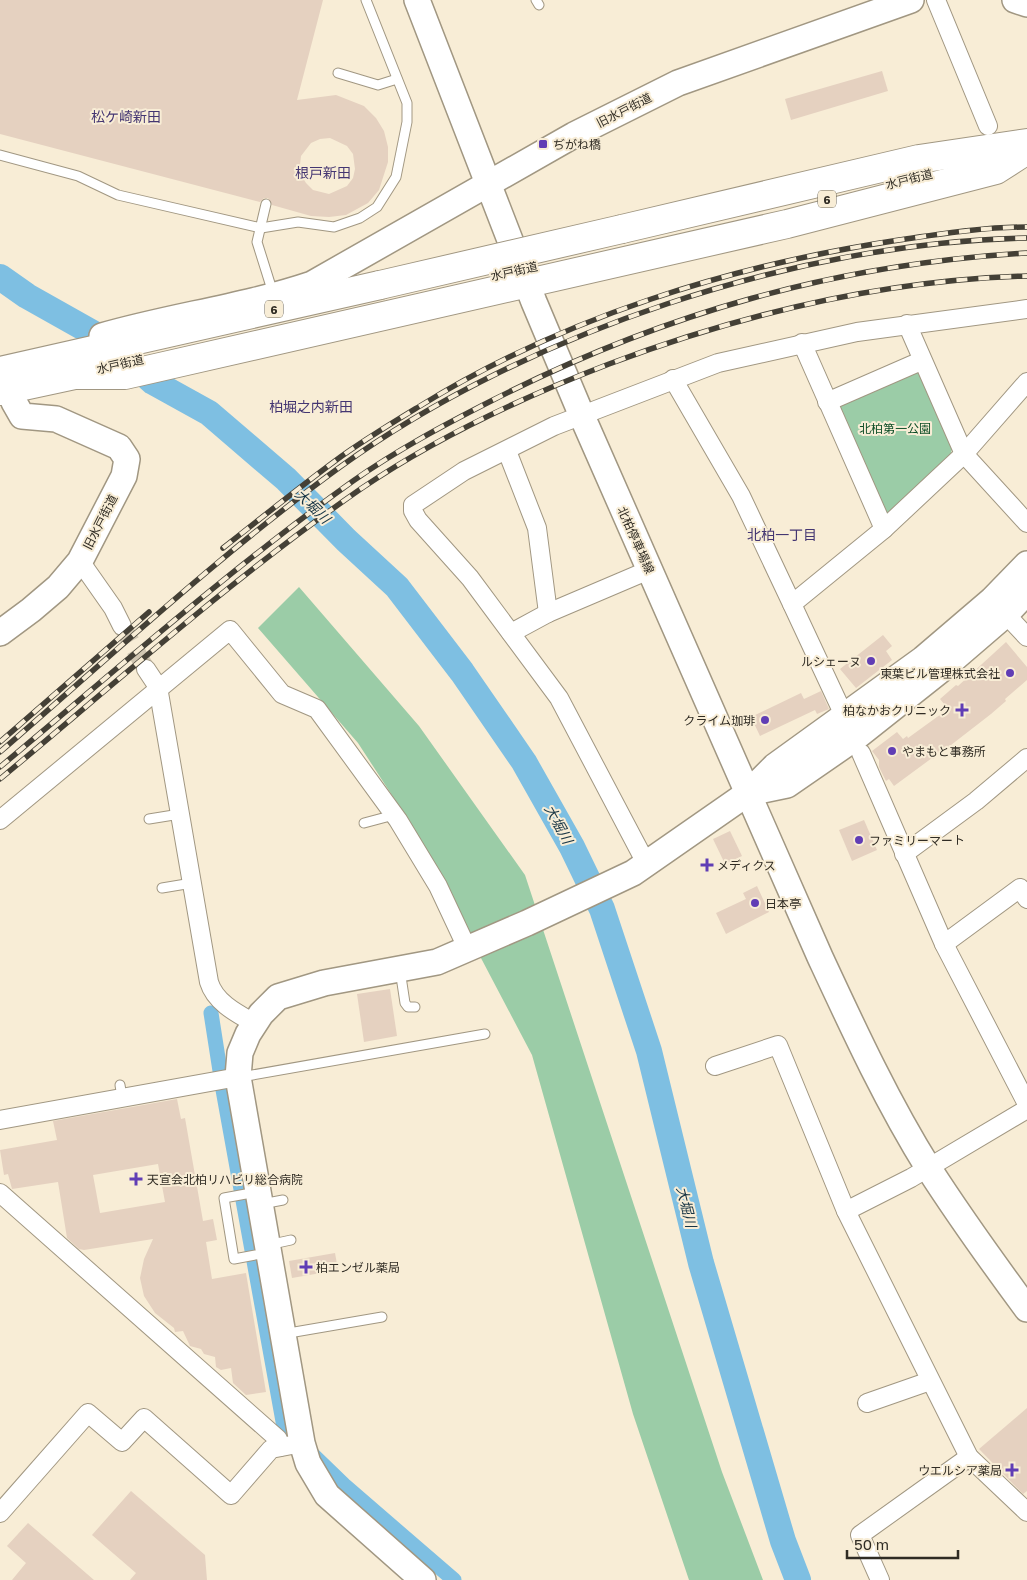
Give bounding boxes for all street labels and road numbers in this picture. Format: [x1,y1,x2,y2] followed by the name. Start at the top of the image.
[594,90,654,130] street label: 旧水戸街道
[884,166,934,192] street label: 水戸街道
[818,190,836,208] road number: 6
[489,258,539,284] street label: 水戸街道
[265,300,283,318] road number: 6
[95,351,145,377] street label: 水戸街道
[80,492,120,552] street label: 旧水戸街道
[615,504,657,576] street label: 北柏停車場線

